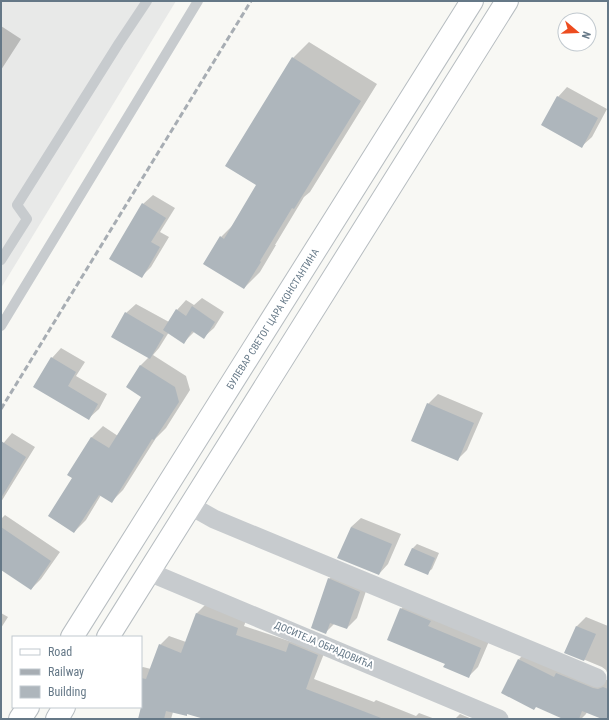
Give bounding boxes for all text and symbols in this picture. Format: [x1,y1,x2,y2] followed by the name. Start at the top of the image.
[557,12,597,52] north arrow
[579,30,593,41] text: N
[224,246,321,391] street label: БУЛЕВАР СВЕТОГ ЦАРА КОНСТАНТИНА
[273,619,375,671] street label: ДОСИТЕЈА ОБРАДОВИЋА
[12,636,142,708] legend
[48,645,72,659] text: Road
[48,665,84,679] text: Railway
[48,685,86,699] text: Building

